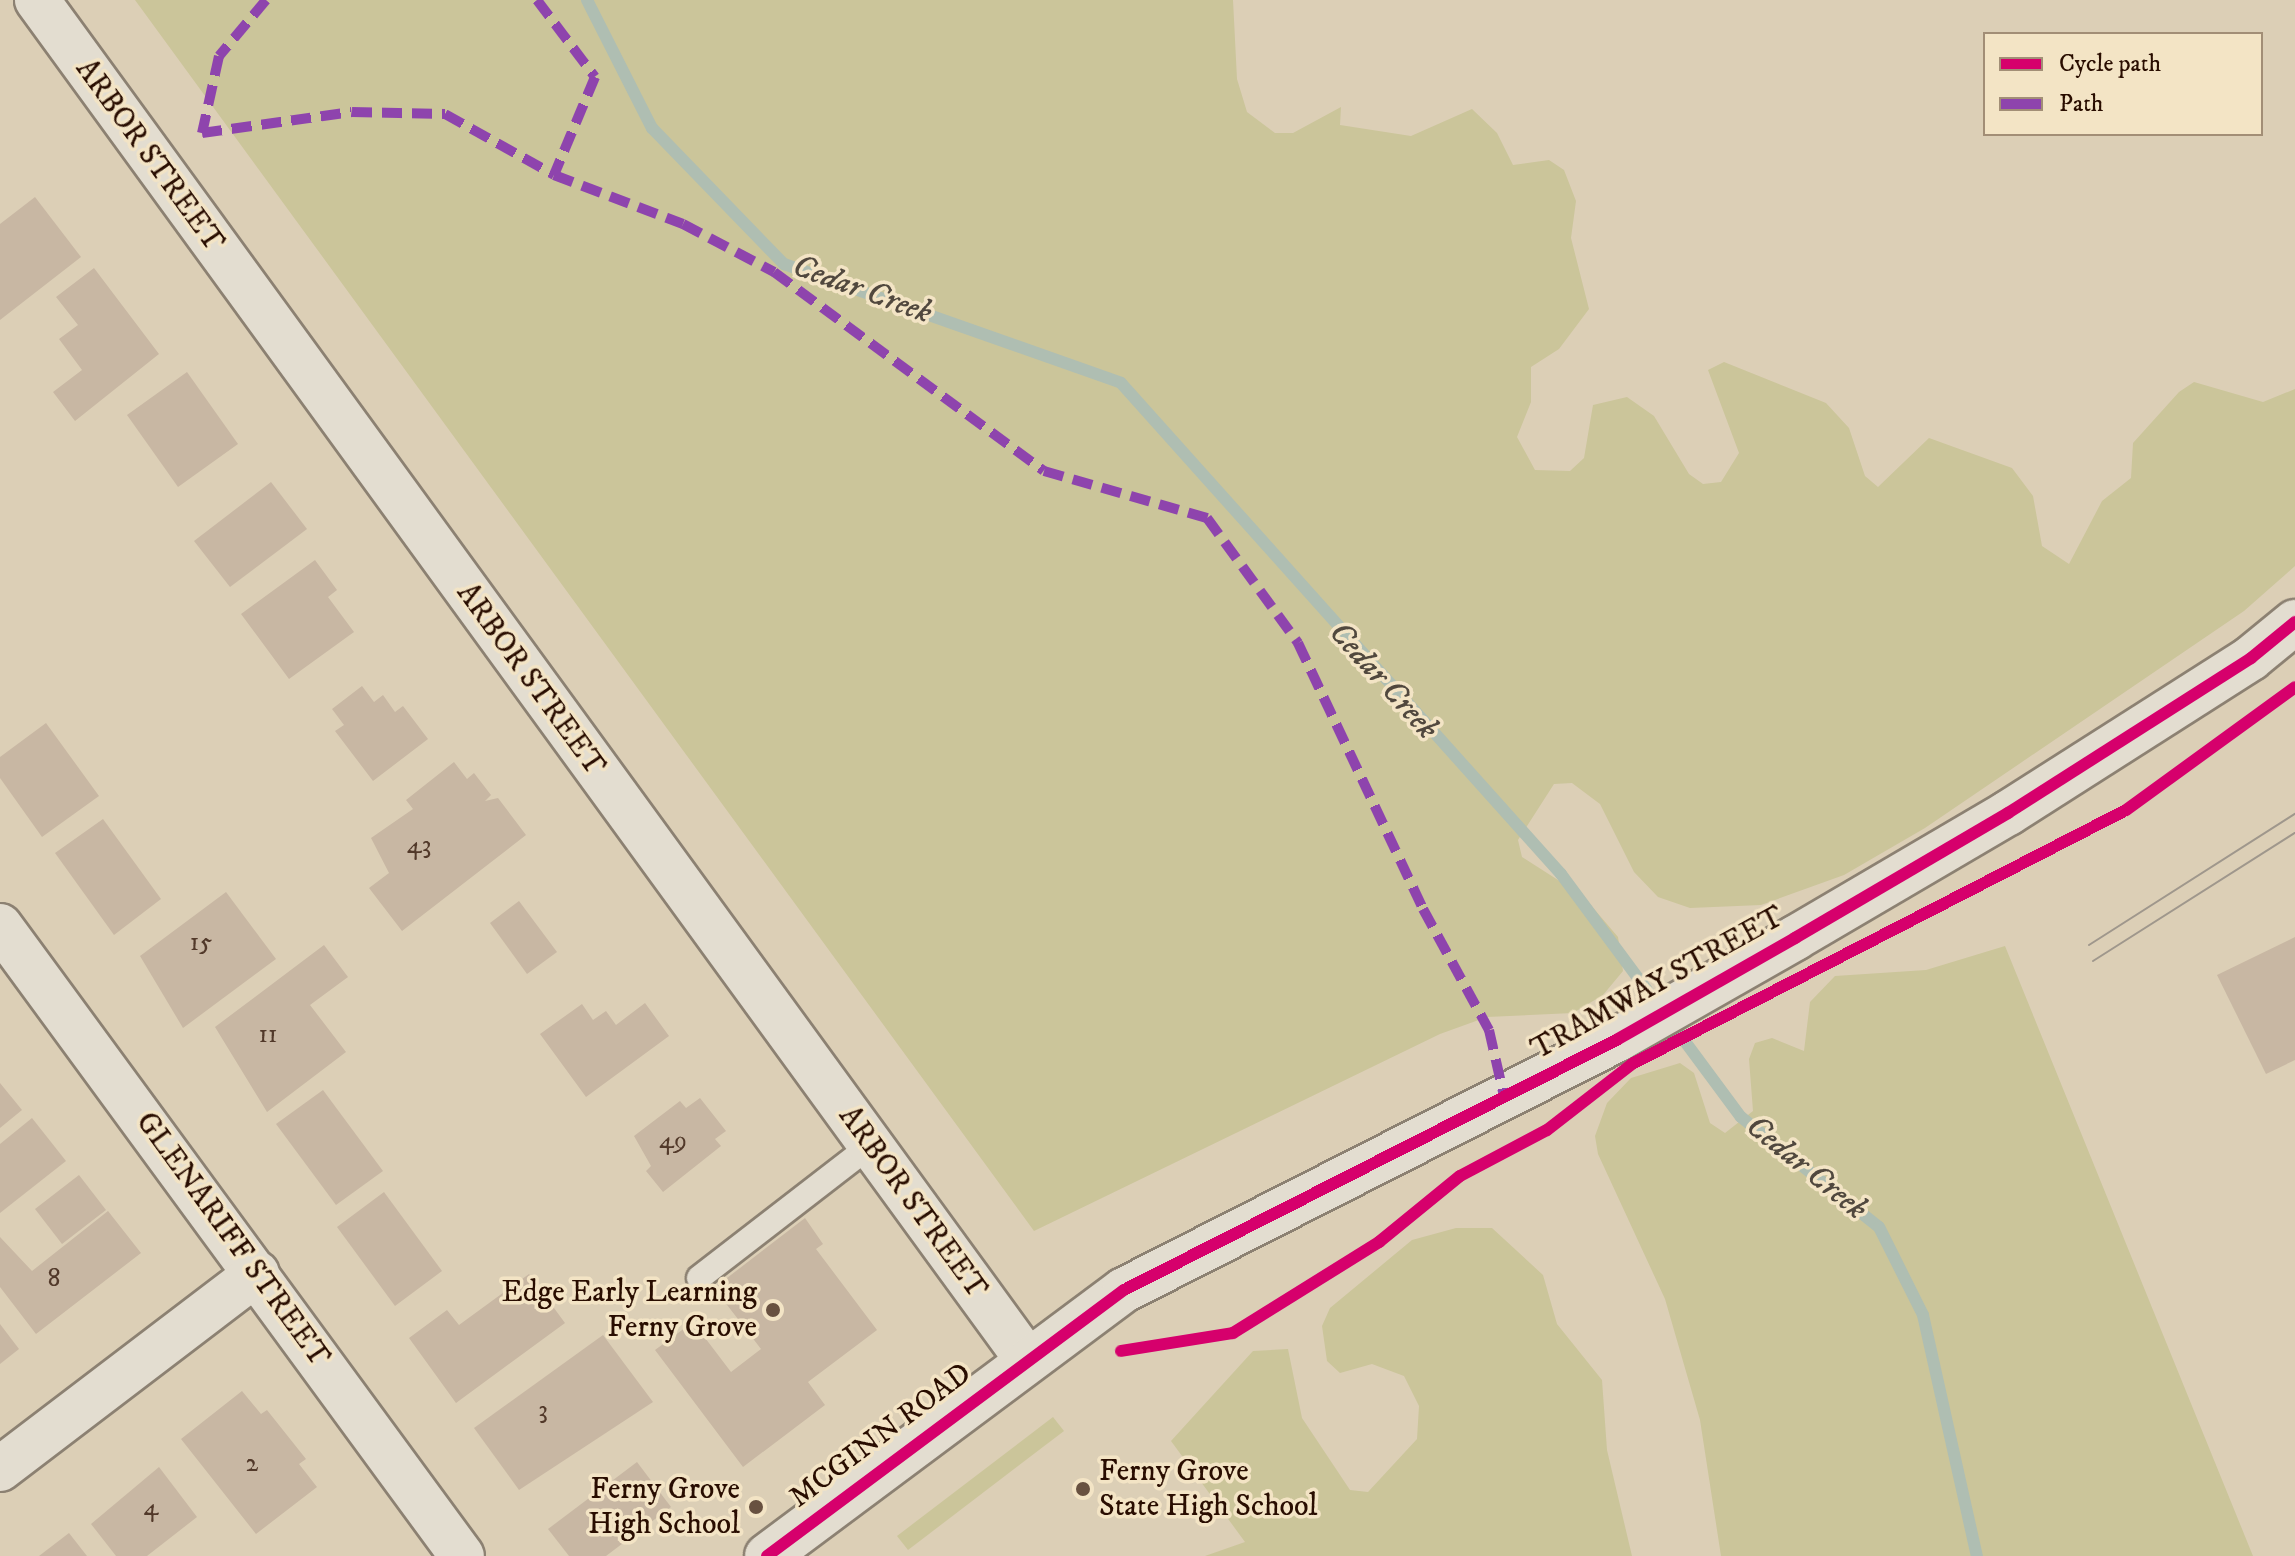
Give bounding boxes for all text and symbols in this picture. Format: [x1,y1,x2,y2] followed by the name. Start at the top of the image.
[1983,32,2263,136] legend
[2059,49,2161,79] text: Cycle path
[67,53,231,259] street label: ARBOR STREET
[2059,89,2103,119] text: Path
[787,247,937,333] water label: Cedar Creek
[448,577,612,783] street label: ARBOR STREET
[1320,614,1446,748] water label: Cedar Creek
[407,830,431,862] house number: 43
[1525,900,1791,1068] street label: TRAMWAY STREET
[190,927,212,959] house number: 15
[258,1019,278,1051] house number: 11
[830,1100,994,1306] street label: ARBOR STREET
[127,1106,337,1374] street label: GLENARIFF STREET
[1737,1107,1875,1229] water label: Cedar Creek
[659,1125,687,1157] house number: 49
[47,1263,61,1295] house number: 8
[501,1275,757,1346] place label: Edge Early Learning Ferny Grove
[764,1301,782,1319] marker: Edge Early Learning Ferny Grove
[783,1356,979,1516] street label: MCGINN ROAD
[538,1395,548,1427] house number: 3
[246,1448,258,1480] house number: 2
[1099,1454,1318,1524] place label: Ferny Grove State High School
[588,1472,740,1542] place label: Ferny Grove High School
[1074,1480,1092,1498] marker: Ferny Grove State High School
[144,1492,158,1524] house number: 4
[747,1498,765,1516] marker: Ferny Grove High School

